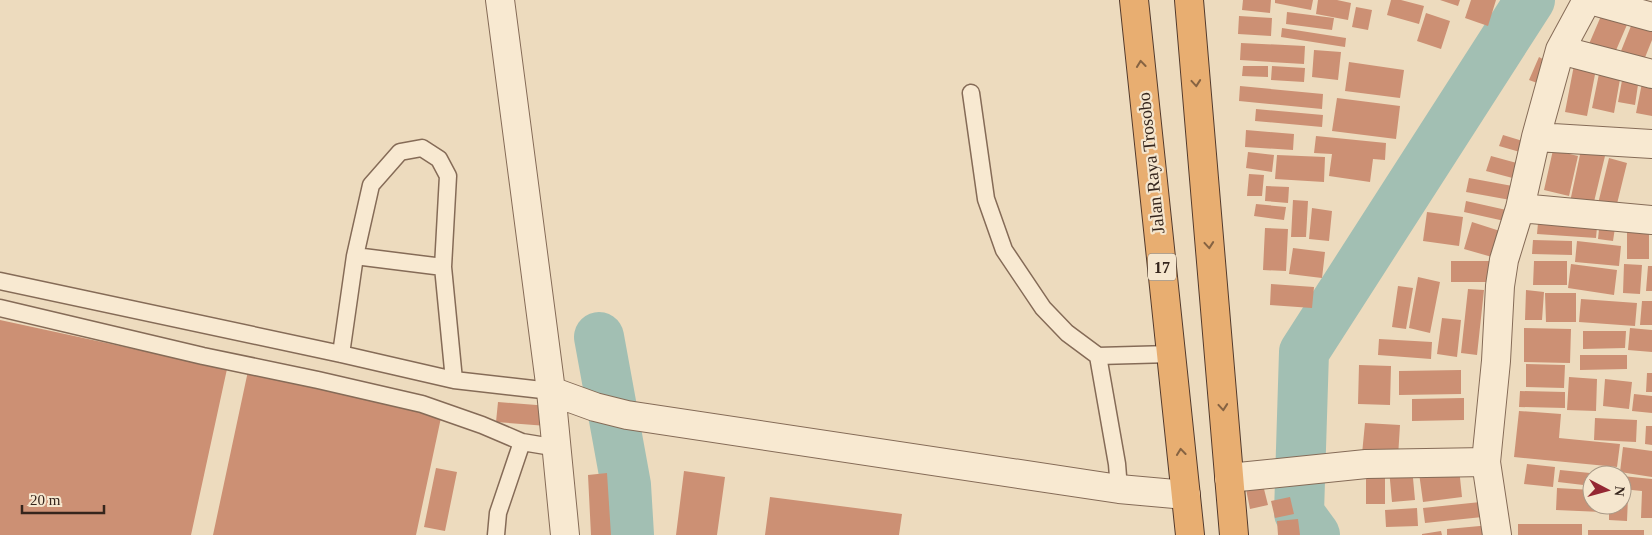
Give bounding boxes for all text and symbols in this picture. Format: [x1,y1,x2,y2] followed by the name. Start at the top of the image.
[1136,59,1147,67] one-way arrow
[1190,80,1201,88] one-way arrow
[1134,91,1168,235] street label: Jalan Raya Trosobo
[1204,242,1215,250] one-way arrow
[1148,253,1176,280] road number: 17
[1217,404,1228,412] one-way arrow
[1176,447,1187,455] one-way arrow
[1582,465,1632,515] north arrow
[22,482,105,514] scale bar
[1611,485,1627,497] text: N
[30,492,61,508] text: 20 m

